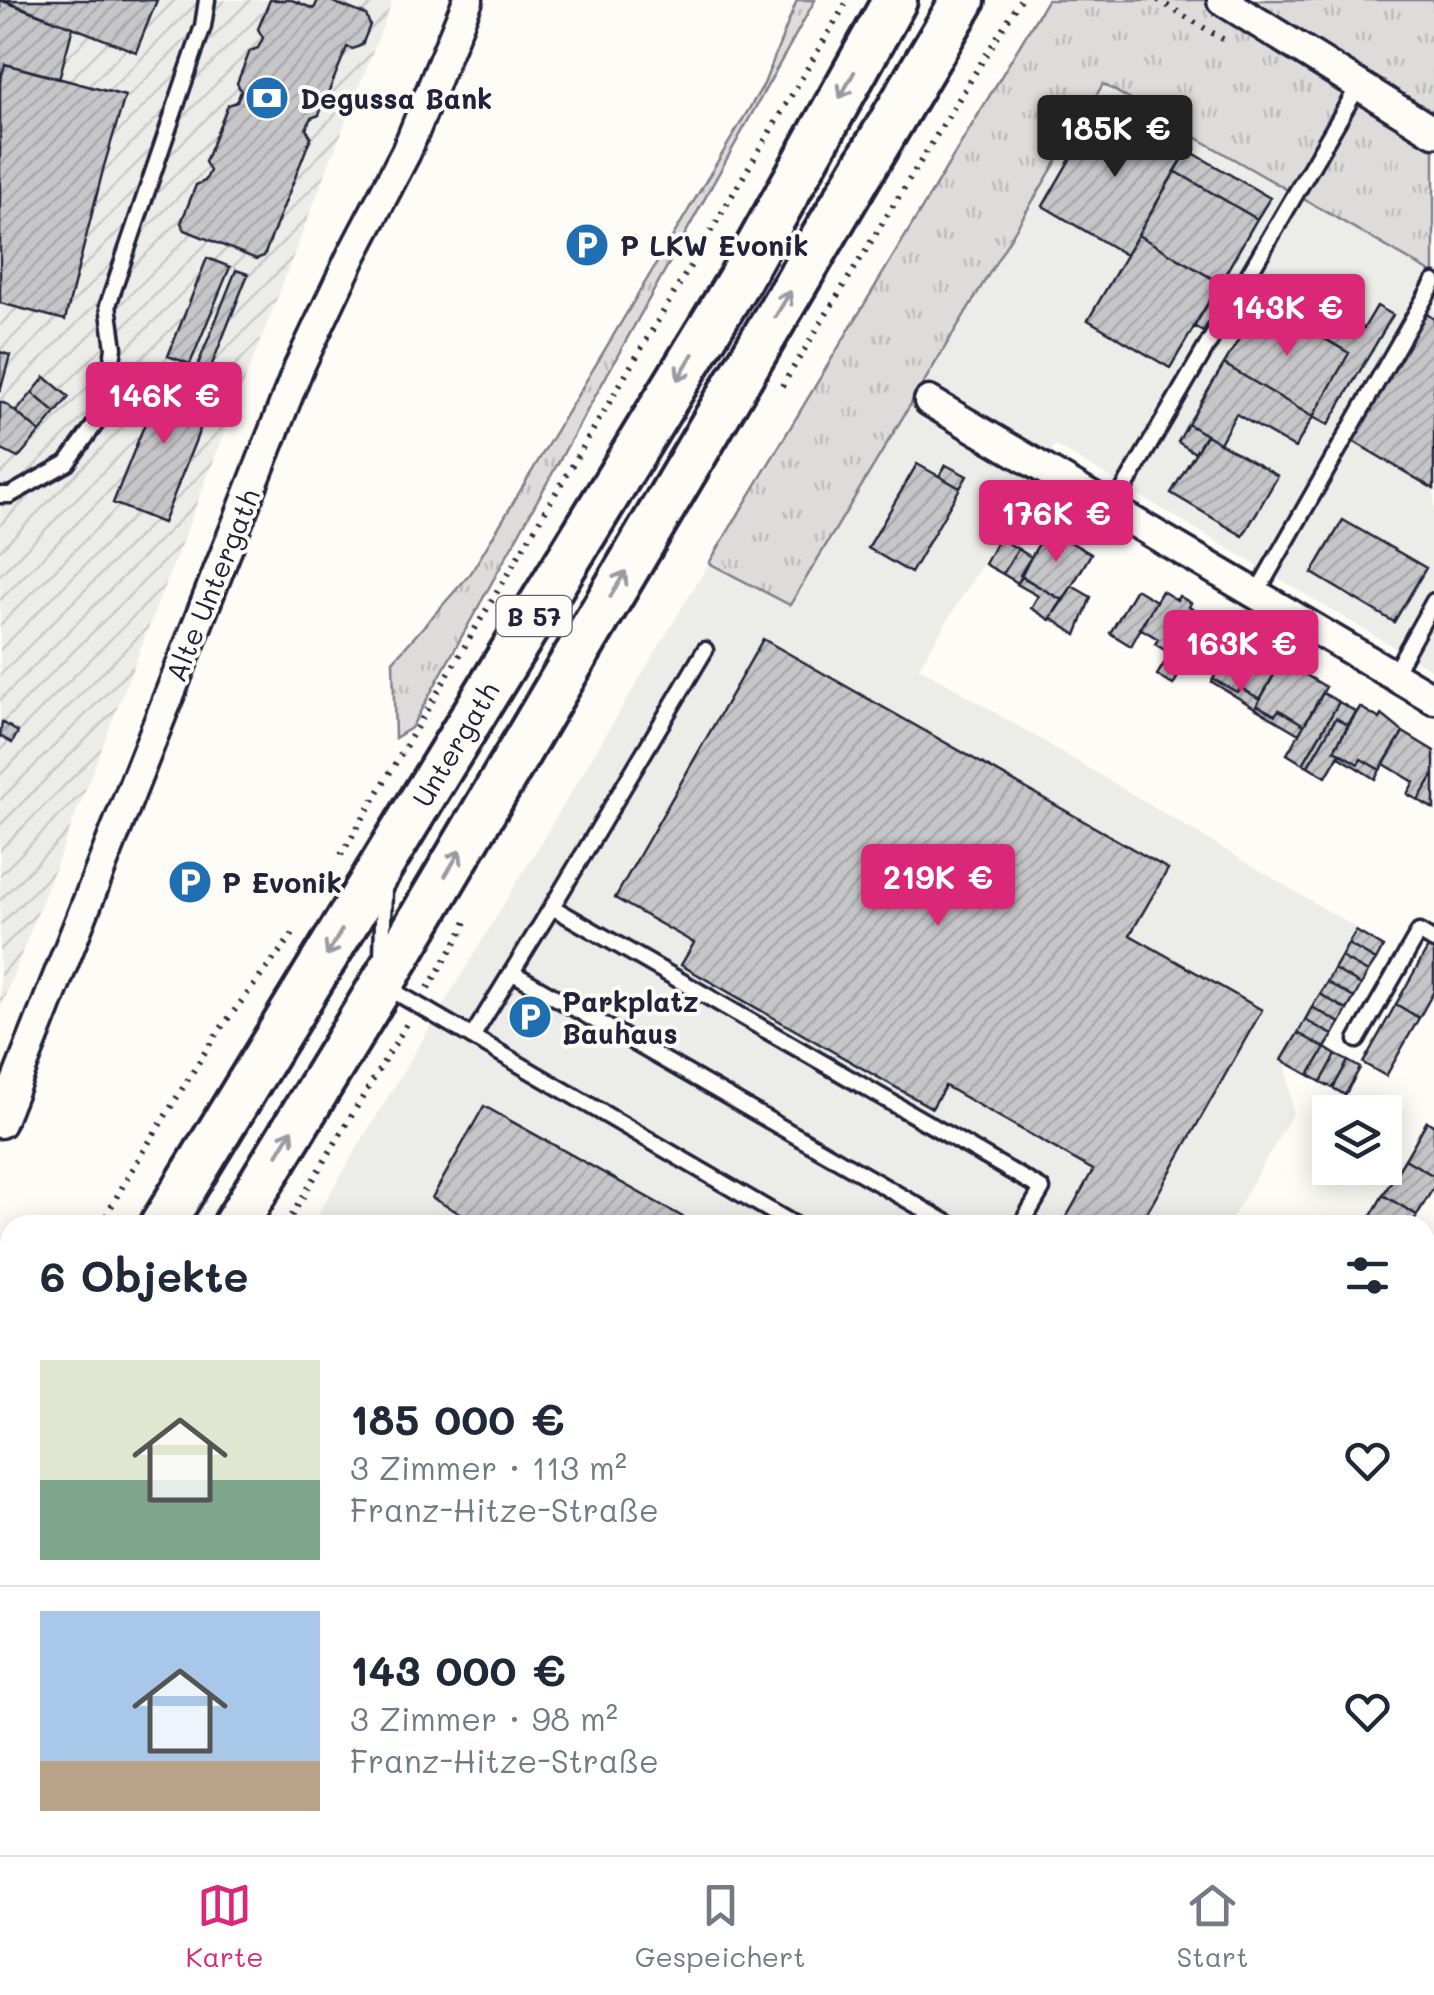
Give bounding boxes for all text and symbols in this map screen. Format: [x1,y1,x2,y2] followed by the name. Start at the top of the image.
[837,70,857,99] one-way arrow
[244,75,290,121] bank icon: Degussa Bank
[300,80,492,116] place label: Degussa Bank
[1034,95,1196,180] pin: 185K €
[1059,106,1171,148] text: 185K €
[564,222,610,268] parking icon: P LKW Evonik
[620,227,809,263] place label: P LKW Evonik
[1206,274,1368,359] pin: 143K €
[1231,285,1343,327] text: 143K €
[774,290,794,319] one-way arrow
[675,352,696,381] one-way arrow
[83,362,245,447] pin: 146K €
[108,373,220,415] text: 146K €
[975,480,1137,565] pin: 176K €
[157,483,267,687] street label: Alte Untergath
[1001,491,1111,533] text: 176K €
[608,570,628,598] one-way arrow
[496,596,572,636] road number: B 57
[1160,610,1322,695] pin: 163K €
[1185,621,1297,663] text: 163K €
[404,675,506,813] street label: Untergath
[857,844,1019,929] pin: 219K €
[443,849,463,878] one-way arrow
[883,855,993,897] text: 219K €
[167,859,213,905] parking icon: P Evonik
[222,864,342,900] place label: P Evonik
[324,928,344,957] one-way arrow
[562,983,699,1051] place label: Parkplatz Bauhaus
[507,994,553,1040] parking icon: Parkplatz Bauhaus
[1312,1095,1402,1185] map controls
[1312,1095,1402,1185] button: layers
[275,1128,296,1157] one-way arrow
[40,1248,248,1303] text: 6 Objekte
[1340,1248,1395,1303] icon: filters
[350,1391,565,1446] text: 185 000 €
[120,1400,240,1520] icon: home
[1340,1433,1395,1488] icon: heart
[350,1446,627,1488] text: 3 Zimmer · 113 m²
[350,1488,659,1530] text: Franz-Hitze-Straße
[350,1642,566,1697] text: 143 000 €
[120,1651,240,1771] icon: home
[1340,1684,1395,1739] icon: heart
[350,1697,618,1739] text: 3 Zimmer · 98 m²
[350,1739,659,1781] text: Franz-Hitze-Straße
[186,1878,264,1974] tab: Karte
[635,1878,806,1974] tab: Gespeichert
[1177,1878,1248,1974] tab: Start

